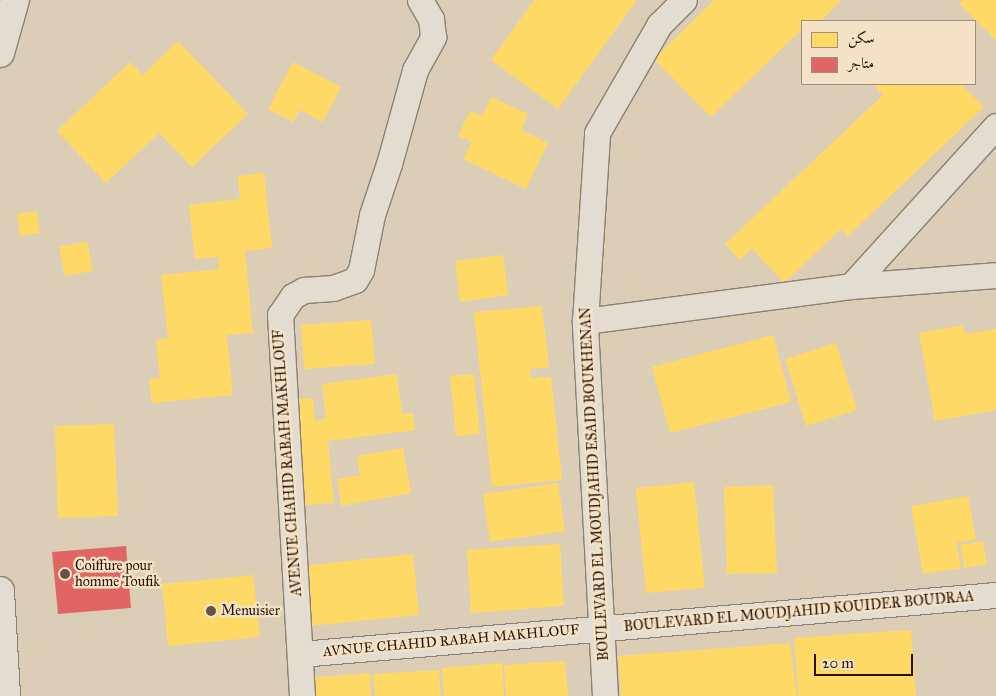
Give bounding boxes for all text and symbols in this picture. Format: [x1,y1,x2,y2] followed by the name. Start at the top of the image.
[801,20,976,85] legend
[848,29,875,47] text: سكن
[848,54,874,72] text: متاجر
[577,307,613,661] street label: BOULEVARD EL MOUDJAHID ESAID BOUKHENAN
[270,329,306,597] street label: AVENUE CHAHID RABAH MAKHLOUF
[75,558,160,590] place label: Coiffure pour homme Toufik
[59,568,71,580] marker: Coiffure pour homme Toufik
[623,588,975,636] street label: BOULEVARD EL MOUDJAHID KOUIDER BOUDRAA
[221,603,280,619] place label: Menuisier
[205,605,217,617] marker: Menuisier
[322,621,580,661] street label: AVNUE CHAHID RABAH MAKHLOUF
[816,644,915,676] scale bar
[822,654,854,672] text: 20 m

